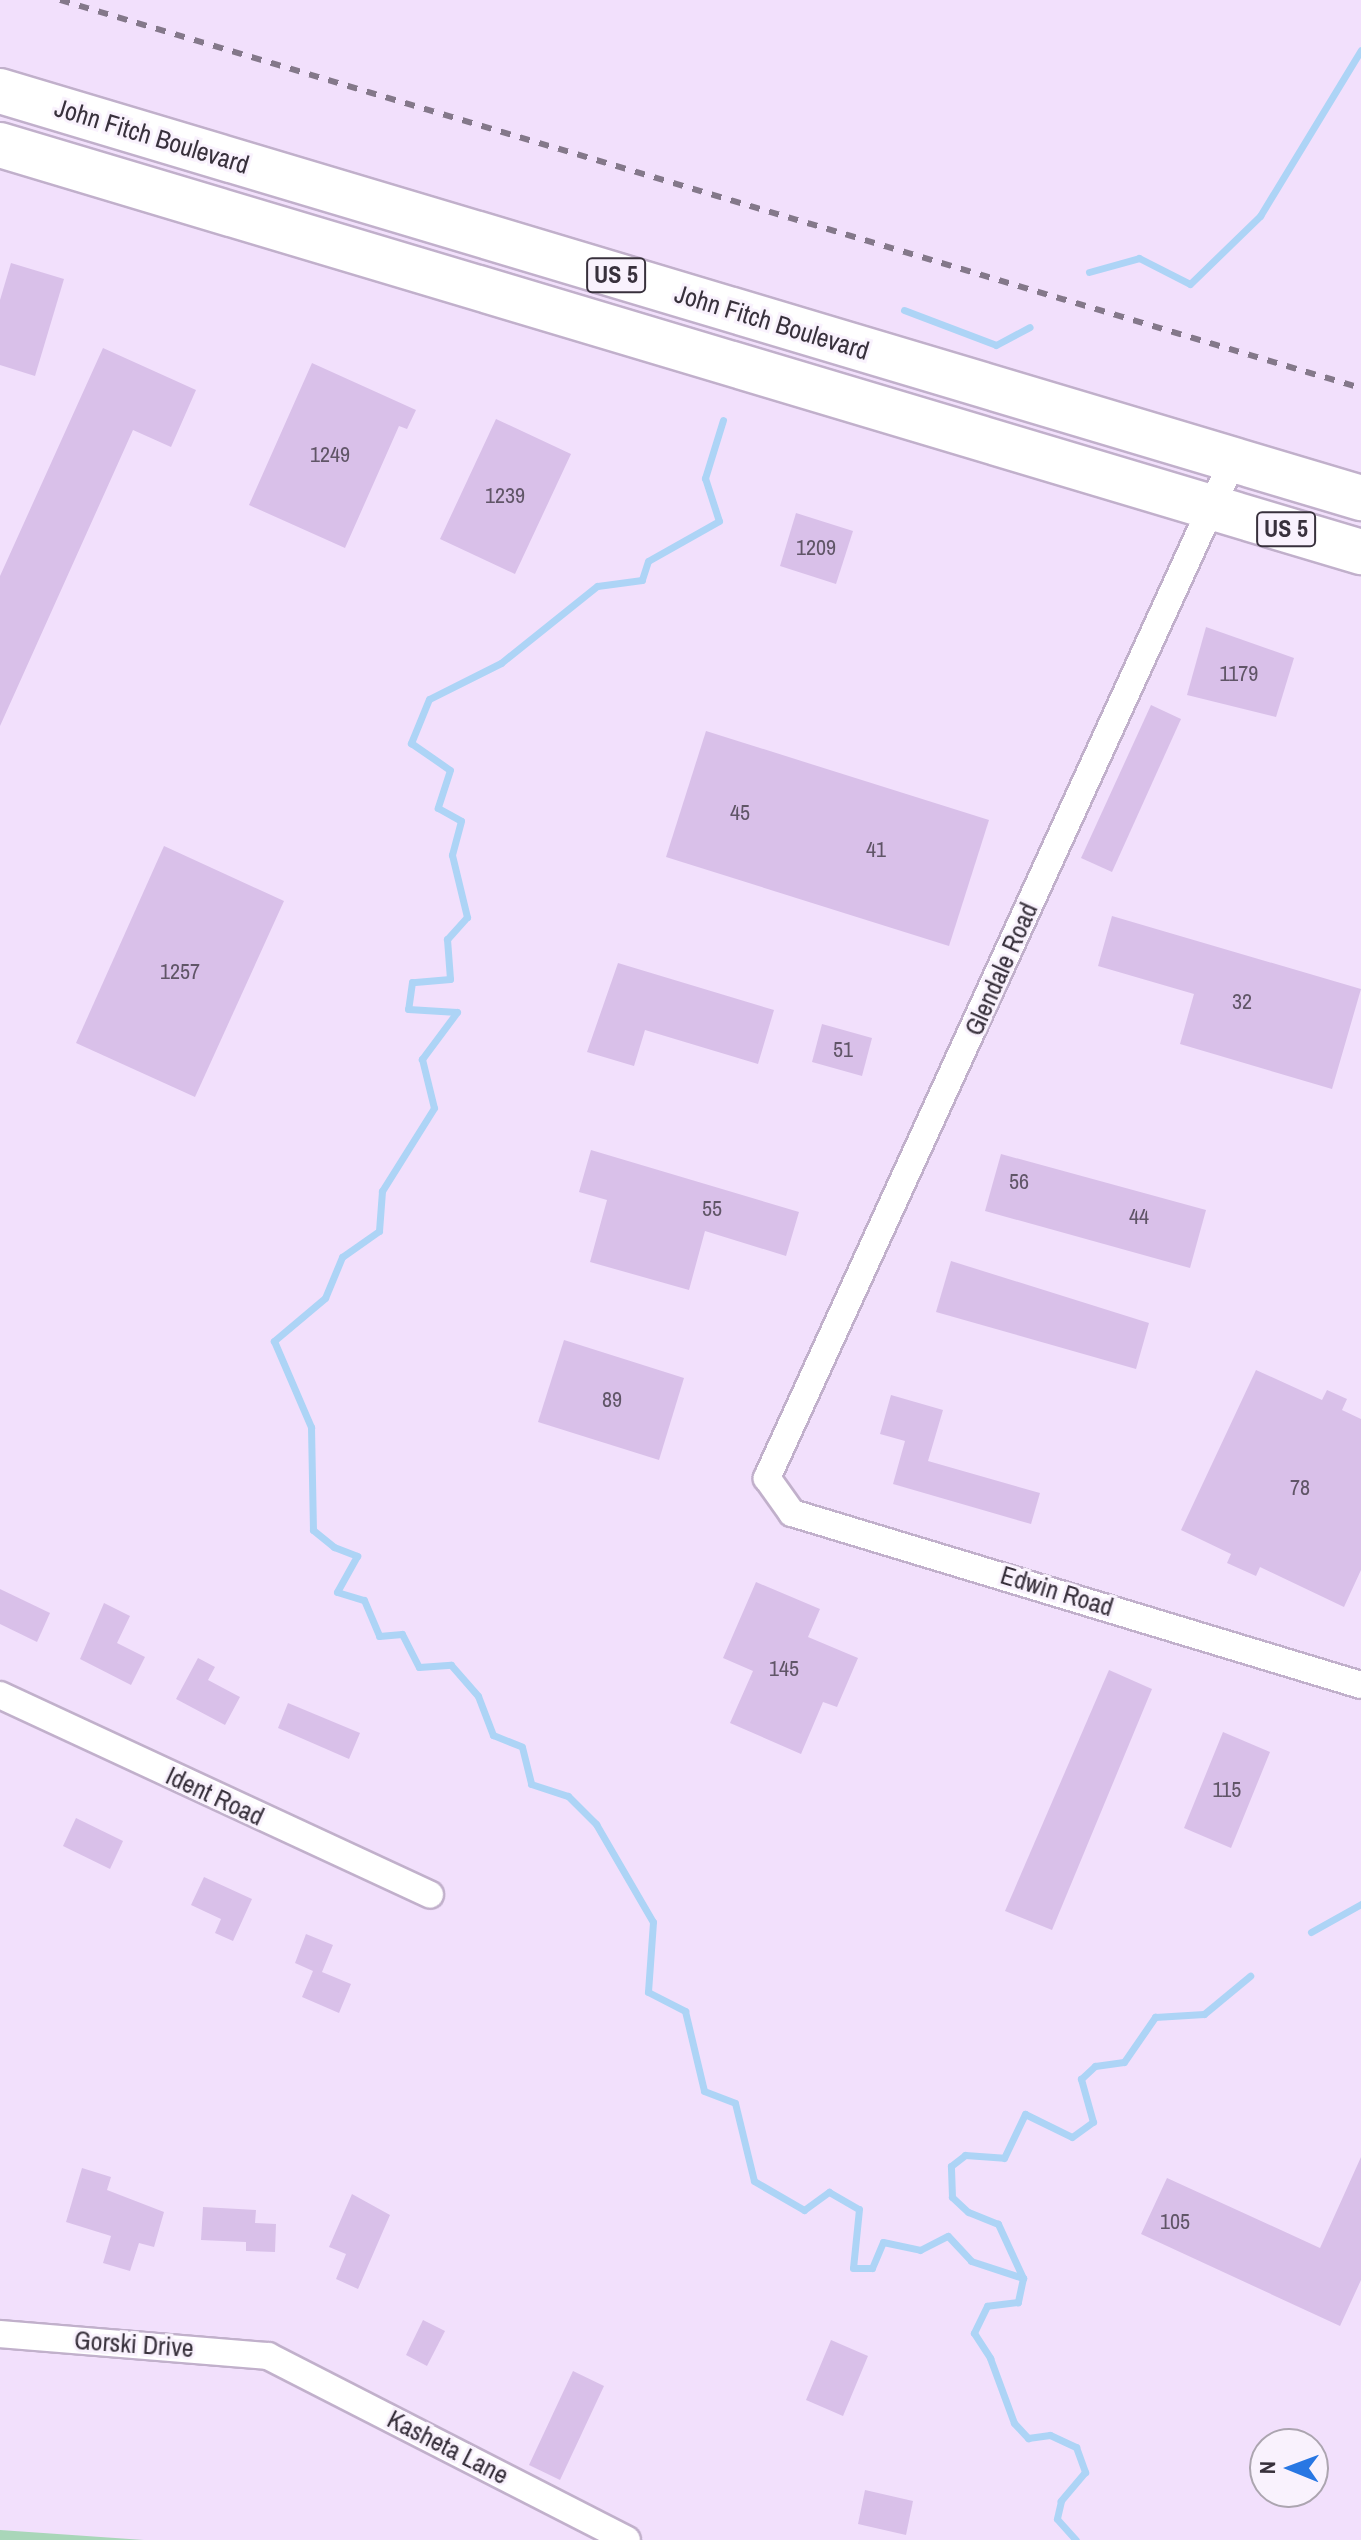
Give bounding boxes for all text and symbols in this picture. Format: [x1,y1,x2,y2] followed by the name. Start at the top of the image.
[51,92,253,180] street label: John Fitch Boulevard
[586,255,646,295] road number: US 5
[671,278,873,366] street label: John Fitch Boulevard
[310,442,350,468] house number: 1249
[485,483,525,509] house number: 1239
[1256,509,1316,549] road number: US 5
[796,535,836,561] house number: 1209
[1220,661,1258,687] house number: 1179
[730,800,750,826] house number: 45
[866,837,886,863] house number: 41
[958,898,1044,1040] street label: Glendale Road
[160,959,200,985] house number: 1257
[1232,989,1252,1015] house number: 32
[833,1037,853,1063] house number: 51
[1009,1169,1029,1195] house number: 56
[702,1196,722,1222] house number: 55
[1129,1204,1149,1230] house number: 44
[602,1387,622,1413] house number: 89
[1290,1475,1310,1501] house number: 78
[997,1559,1117,1623] street label: Edwin Road
[769,1656,799,1682] house number: 145
[161,1760,269,1832] street label: Ident Road
[1213,1777,1241,1803] house number: 115
[1160,2209,1190,2235] house number: 105
[73,2324,195,2364] street label: Gorski Drive
[382,2403,514,2491] street label: Kasheta Lane
[1249,2428,1329,2508] north arrow
[1252,2461,1282,2474] text: N

